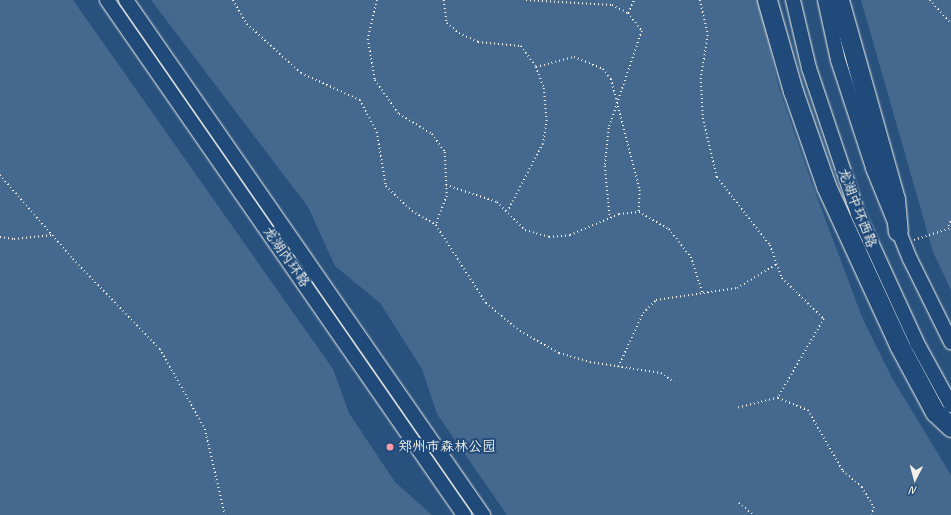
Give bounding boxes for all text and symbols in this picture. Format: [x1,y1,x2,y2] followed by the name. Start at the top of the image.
[834,166,880,250] street label: 龙湖中环西路
[259,224,313,290] street label: 龙湖内环路
[398,439,496,455] place label: 郑州市森林公园
[385,442,395,452] marker: 郑州市森林公园
[895,459,935,499] north arrow
[910,484,918,498] text: N

